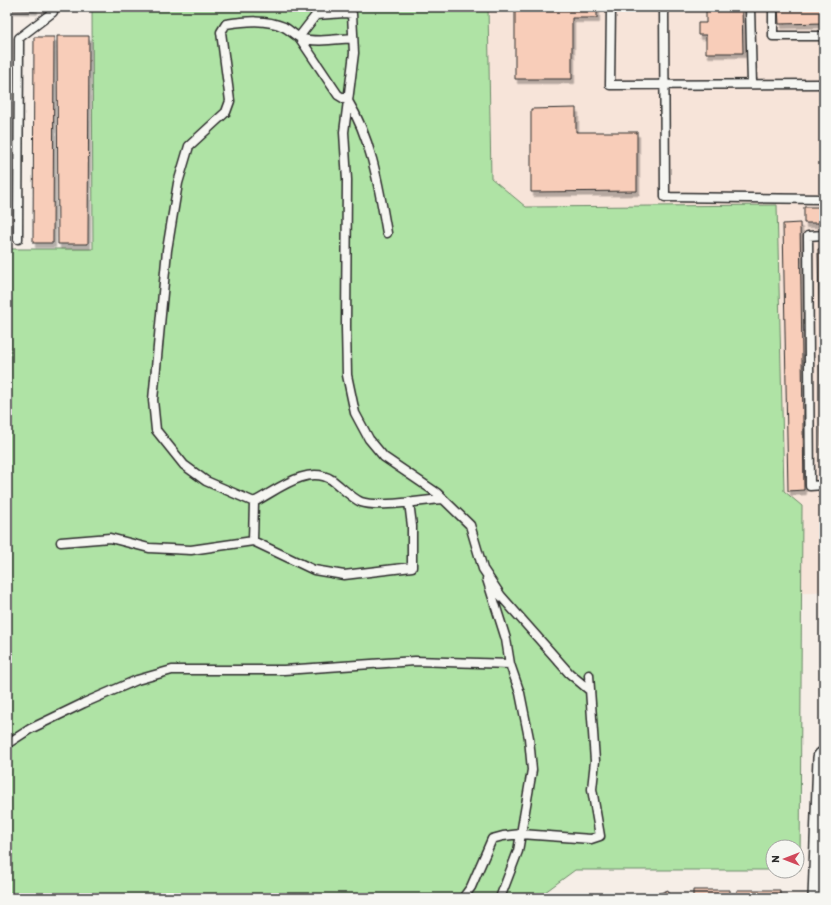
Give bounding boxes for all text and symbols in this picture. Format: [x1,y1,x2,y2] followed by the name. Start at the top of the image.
[765,839,805,879] north arrow
[769,855,782,863] text: N

